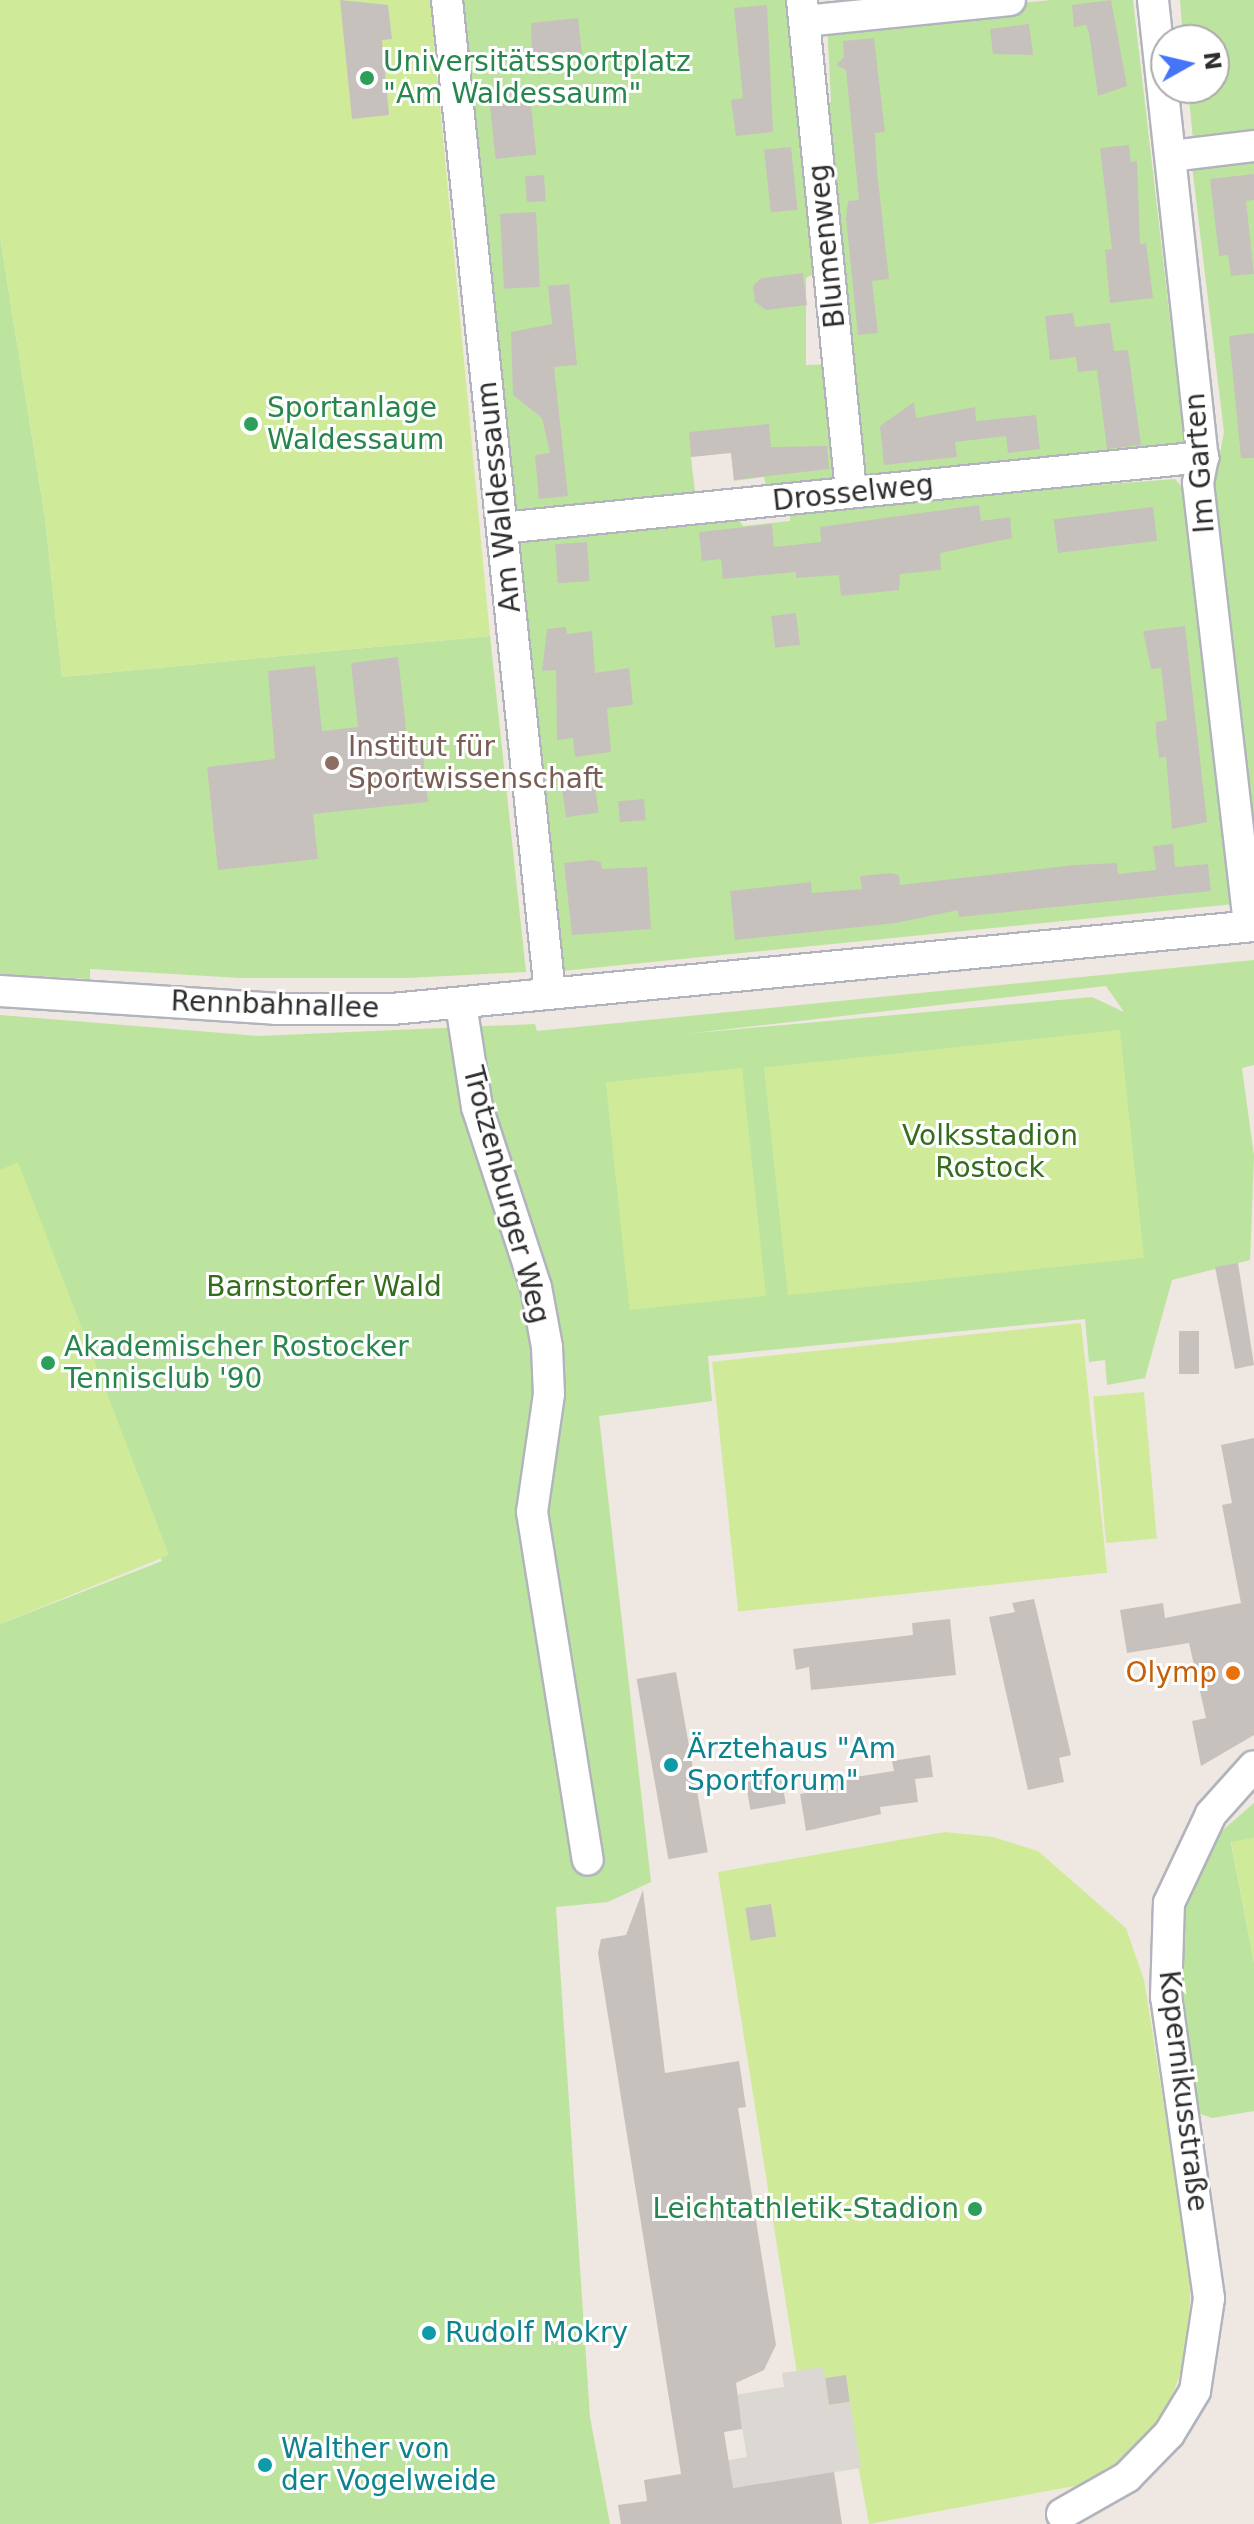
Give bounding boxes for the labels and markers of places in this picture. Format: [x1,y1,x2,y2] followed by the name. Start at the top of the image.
[383,45,691,111] place label: Universitätssportplatz "Am Waldessaum"
[358,69,376,87] marker: Universitätssportplatz "Am Waldessaum"
[267,391,444,457] place label: Sportanlage Waldessaum
[242,415,260,433] marker: Sportanlage Waldessaum
[348,730,603,796] place label: Institut für Sportwissenschaft
[323,754,341,772] marker: Institut für Sportwissenschaft
[64,1330,409,1396] place label: Akademischer Rostocker Tennisclub '90
[39,1354,57,1372] marker: Akademischer Rostocker Tennisclub '90
[1126,1656,1217,1690] place label: Olymp
[1224,1664,1242,1682] marker: Olymp
[687,1732,896,1798] place label: Ärztehaus "Am Sportforum"
[662,1756,680,1774] marker: Ärztehaus "Am Sportforum"
[652,2192,959,2226] place label: Leichtathletik-Stadion
[966,2200,984,2218] marker: Leichtathletik-Stadion
[445,2316,628,2350] place label: Rudolf Mokry
[420,2324,438,2342] marker: Rudolf Mokry
[281,2432,496,2498] place label: Walther von der Vogelweide
[256,2456,274,2474] marker: Walther von der Vogelweide

